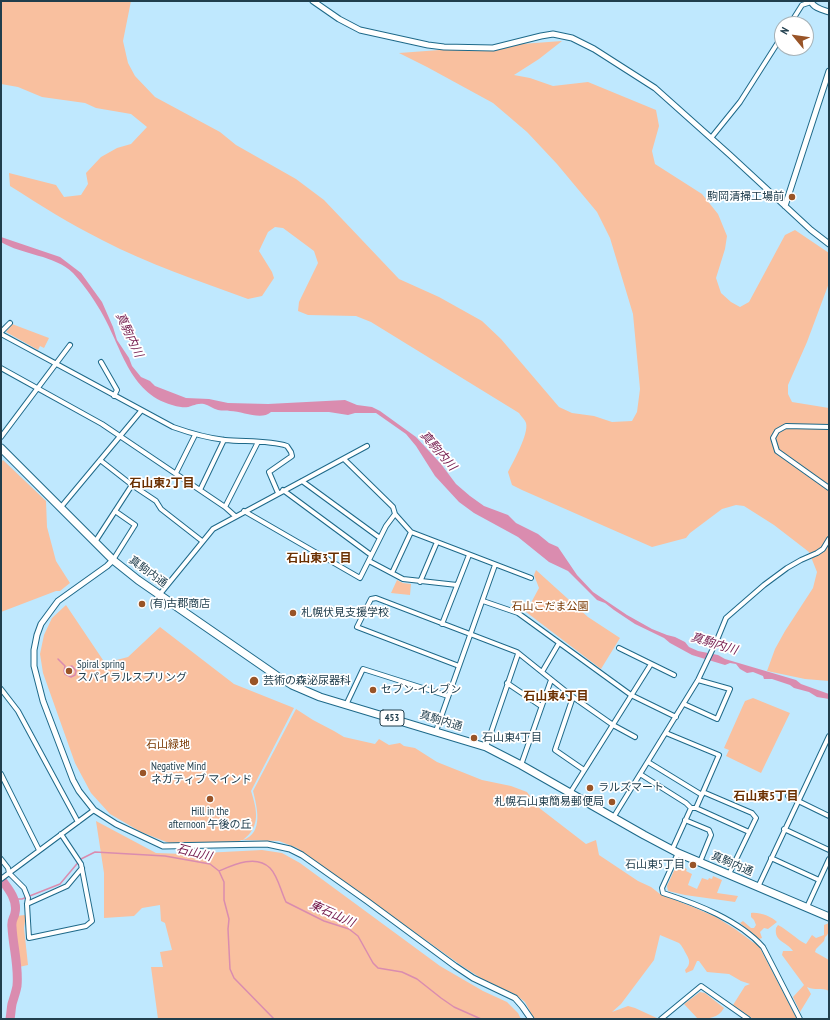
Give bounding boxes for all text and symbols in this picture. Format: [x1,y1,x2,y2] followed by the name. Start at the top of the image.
[774,16,814,56] north arrow
[777,25,792,37] text: N
[707,190,784,204] place label: 駒岡清掃工場前
[787,192,797,202] marker: 駒岡清掃工場前
[112,310,146,360] water label: 真駒内川
[417,428,459,474] water label: 真駒内川
[129,477,195,491] district label: 石山東2丁目
[286,552,352,566] district label: 石山東3丁目
[126,554,170,590] street label: 真駒内通
[150,597,210,611] place label: (有)古郡商店
[137,599,147,609] marker: (有)古郡商店
[512,600,588,614] park label: 石山こだま公園
[301,606,389,620] place label: 札幌伏見支援学校
[288,608,298,618] marker: 札幌伏見支援学校
[689,630,739,658] water label: 真駒内川
[77,658,187,684] place label: Spiral spring スパイラルスプリング
[64,666,74,676] marker: Spiral spring スパイラルスプリング
[263,674,351,688] place label: 芸術の森泌尿器科
[248,675,260,687] marker: 芸術の森泌尿器科
[381,683,461,697] place label: セブン-イレブン
[368,685,378,695] marker: セブン-イレブン
[523,690,589,704] district label: 石山東4丁目
[418,708,464,734] street label: 真駒内通
[380,710,404,726] road number: 453
[482,731,542,745] place label: 石山東4丁目
[469,733,479,743] marker: 石山東4丁目
[146,738,190,752] park label: 石山緑地
[151,760,252,786] place label: Negative Mind ネガティブ マインド
[138,768,148,778] marker: Negative Mind ネガティブ マインド
[598,781,664,795] place label: ラルズマート
[585,783,595,793] marker: ラルズマート
[733,790,799,804] district label: 石山東5丁目
[205,794,215,804] marker: Hill in the afternoon 午後の丘
[494,795,604,809] place label: 札幌石山東簡易郵便局
[607,797,617,807] marker: 札幌石山東簡易郵便局
[168,805,252,831] place label: Hill in the afternoon 午後の丘
[175,842,213,864] water label: 石山川
[709,849,755,879] street label: 真駒内通
[625,858,685,872] place label: 石山東5丁目
[688,860,698,870] marker: 石山東5丁目
[307,898,357,930] water label: 東石山川

